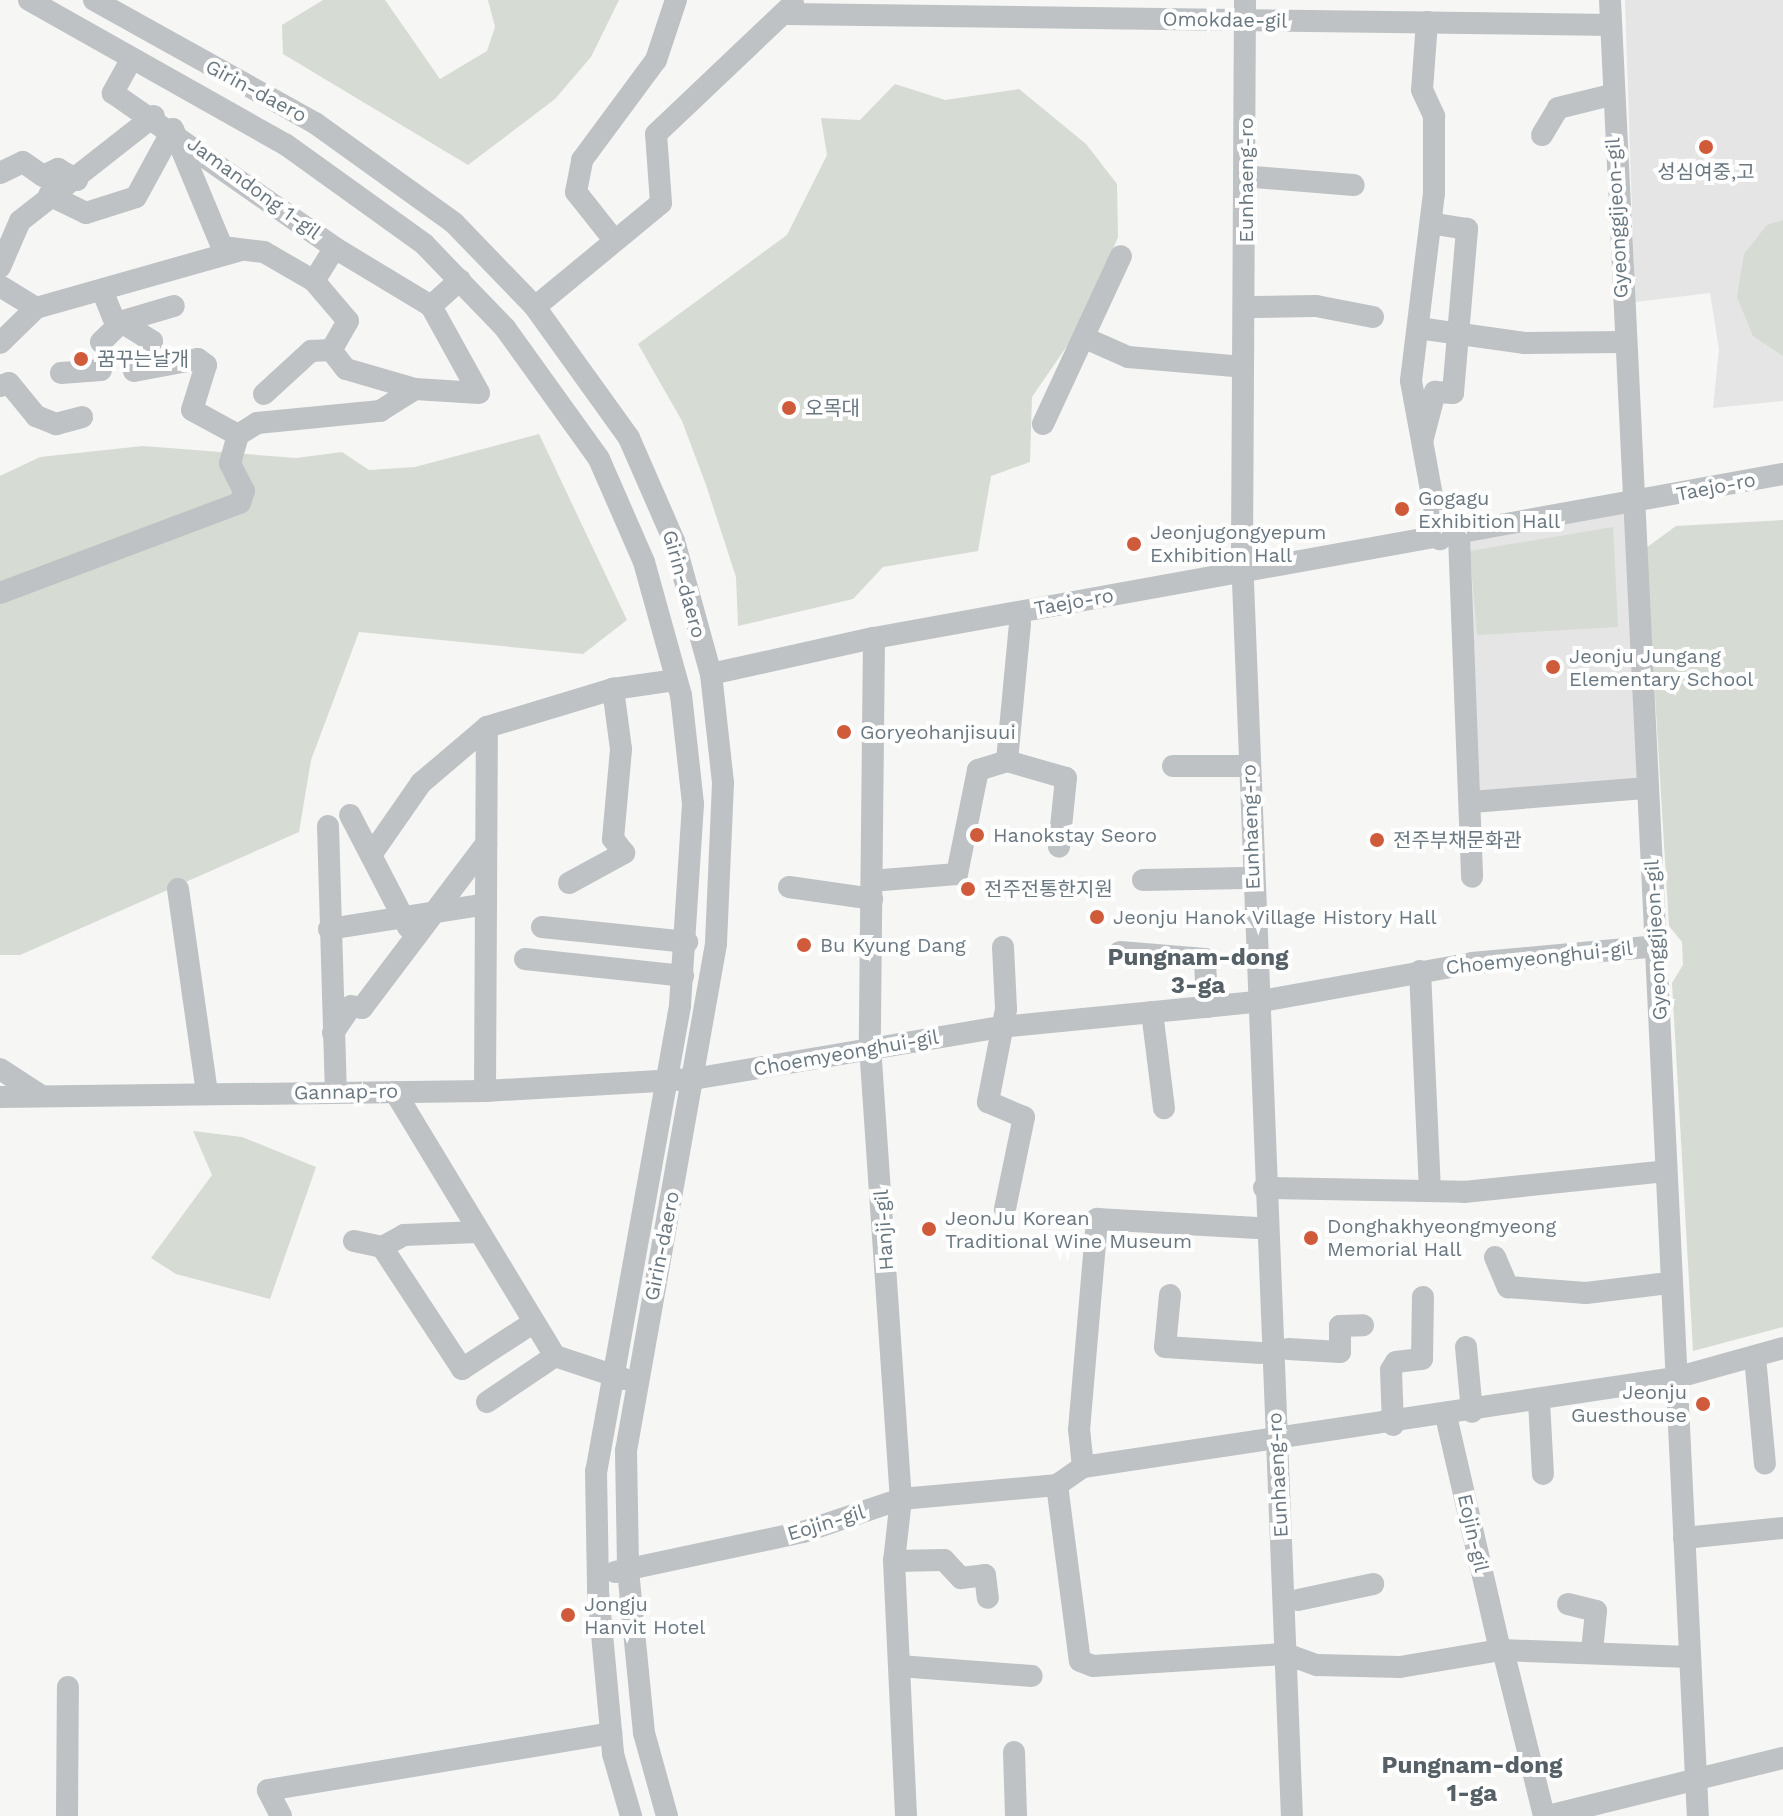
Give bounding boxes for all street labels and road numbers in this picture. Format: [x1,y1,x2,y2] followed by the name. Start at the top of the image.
[1163,7,1287,33] street label: Omokdae-gil
[201,54,311,128] street label: Girin-daero
[1234,117,1258,243] street label: Eunhaeng-ro
[182,131,326,245] street label: Jamandong 1-gil
[1601,137,1633,299] street label: Gyeonggijeon-gil
[1674,468,1758,506] street label: Taejo-ro
[657,527,711,641] street label: Girin-daero
[1032,583,1116,621] street label: Taejo-ro
[1237,764,1265,890] street label: Eunhaeng-ro
[1640,859,1672,1021] street label: Gyeonggijeon-gil
[1444,936,1634,980] street label: Choemyeonghui-gil
[752,1025,940,1081] street label: Choemyeonghui-gil
[294,1079,398,1105] street label: Gannap-ro
[640,1189,684,1303] street label: Girin-daero
[869,1189,899,1271] street label: Hanji-gil
[1263,1412,1293,1538] street label: Eunhaeng-ro
[1452,1491,1494,1575] street label: Eojin-gil
[784,1500,868,1546] street label: Eojin-gil

